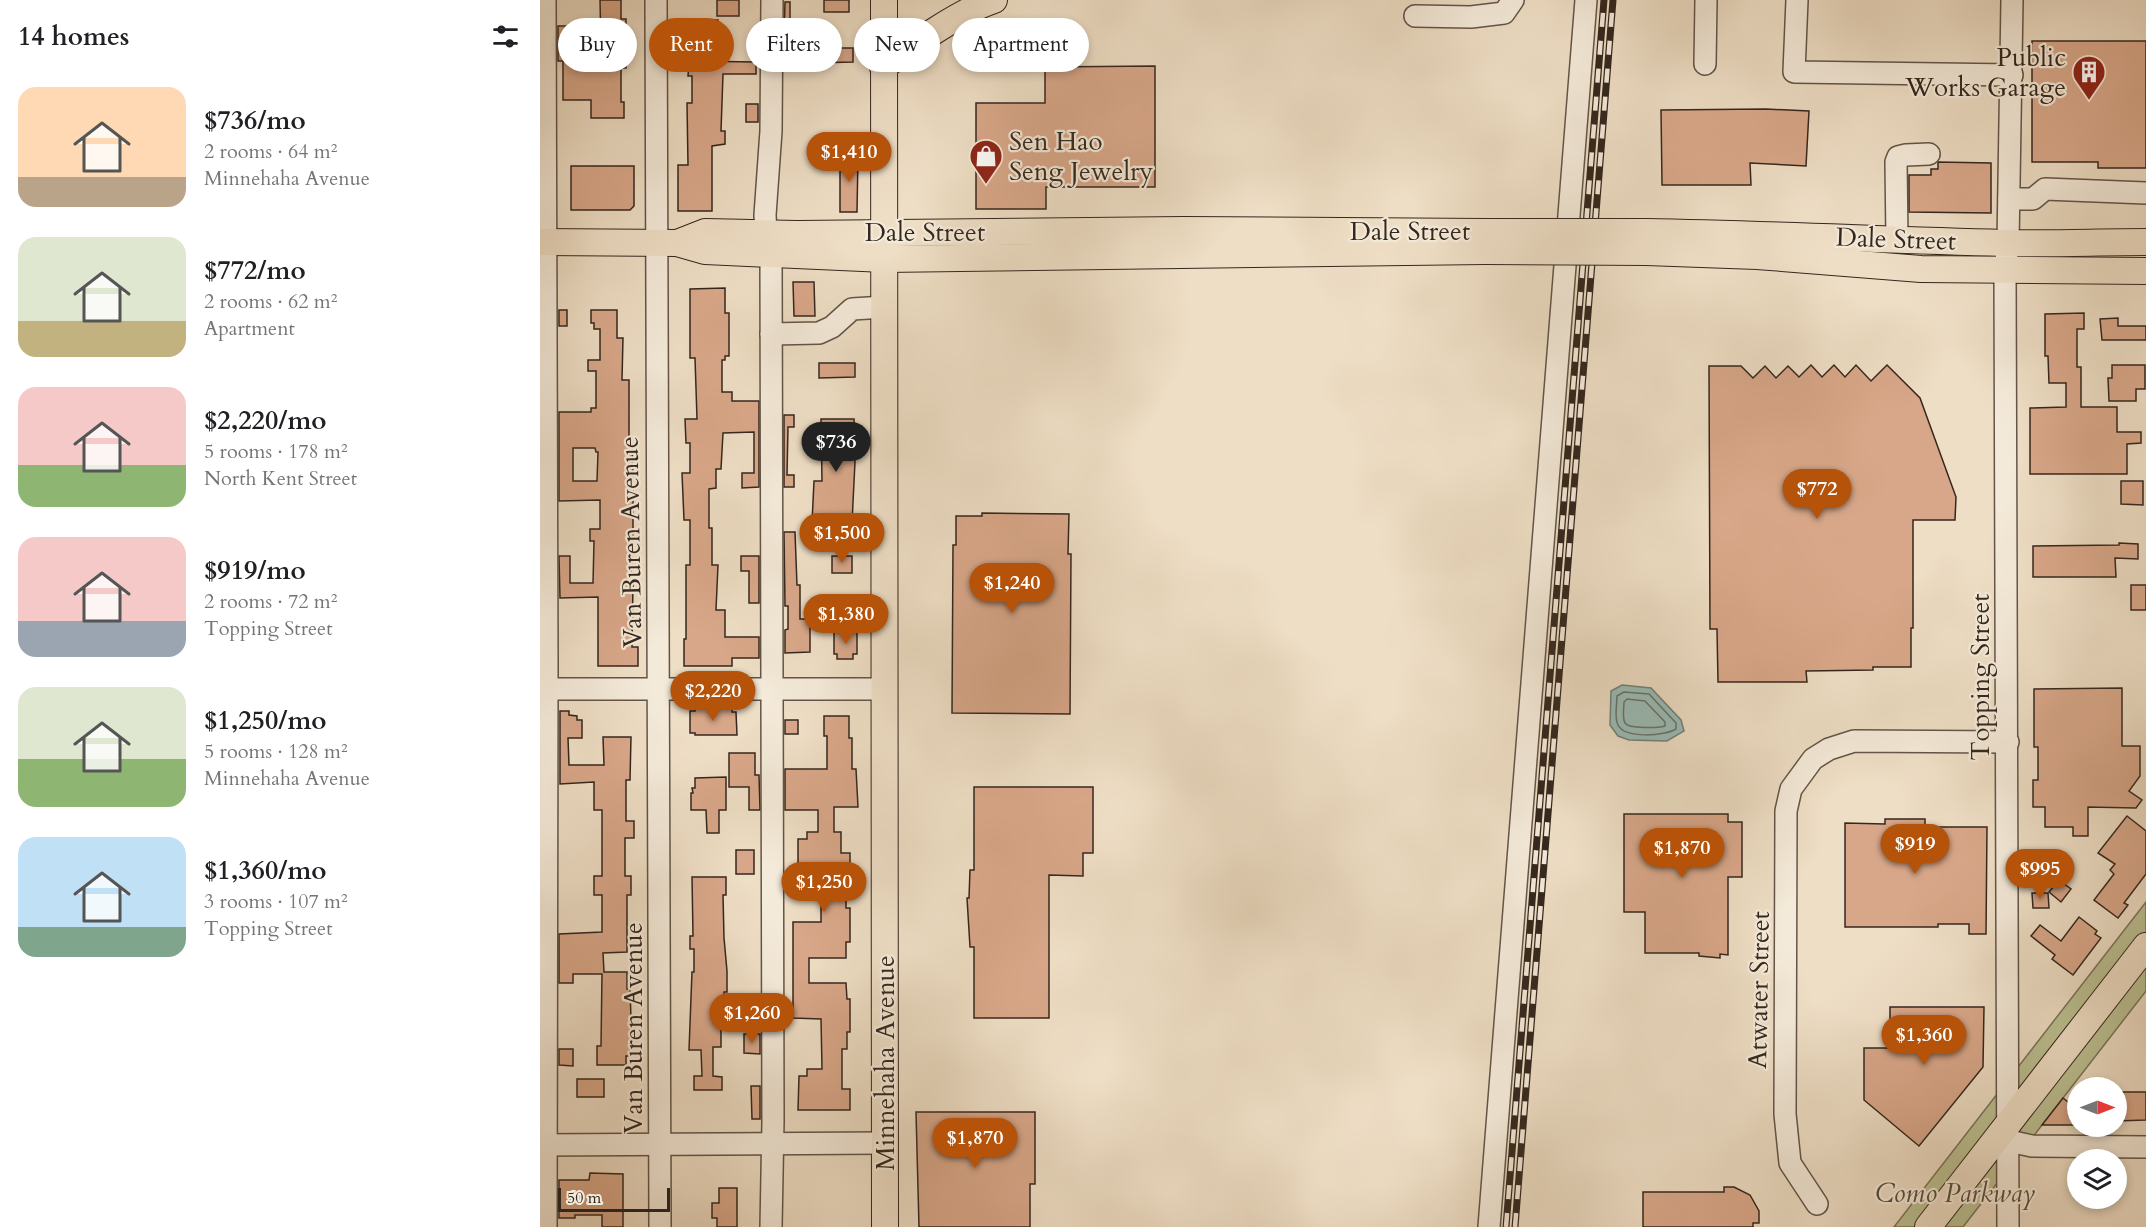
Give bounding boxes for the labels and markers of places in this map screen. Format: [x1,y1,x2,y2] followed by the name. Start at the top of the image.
[1904,40,2066,105] place label: Public Works Garage
[2071,54,2107,101] building icon: Public Works Garage
[1009,124,1154,189] place label: Sen Hao Seng Jewelry
[800,132,898,183] pin: $1,410
[968,138,1004,185] shop icon: Sen Hao Seng Jewelry
[800,422,872,473] pin: $736
[1781,469,1853,520] pin: $772
[793,513,891,564] pin: $1,500
[963,563,1061,614] pin: $1,240
[797,594,895,645] pin: $1,380
[664,671,762,722] pin: $2,220
[1879,824,1951,875] pin: $919
[1633,828,1731,879] pin: $1,870
[2004,849,2076,900] pin: $995
[775,862,873,913] pin: $1,250
[703,993,801,1044] pin: $1,260
[1875,1015,1973,1066] pin: $1,360
[926,1118,1024,1169] pin: $1,870

